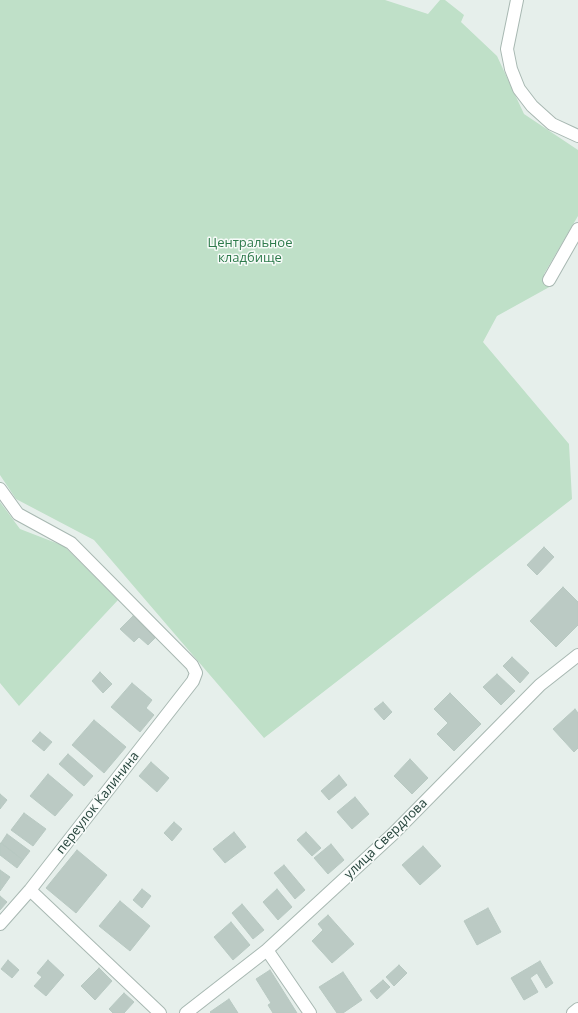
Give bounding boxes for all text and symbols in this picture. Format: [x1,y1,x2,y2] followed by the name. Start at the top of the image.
[208,235,292,266] park label: Центральное кладбище
[53,749,143,857] street label: переулок Калинина
[341,795,431,883] street label: улица Свердлова

